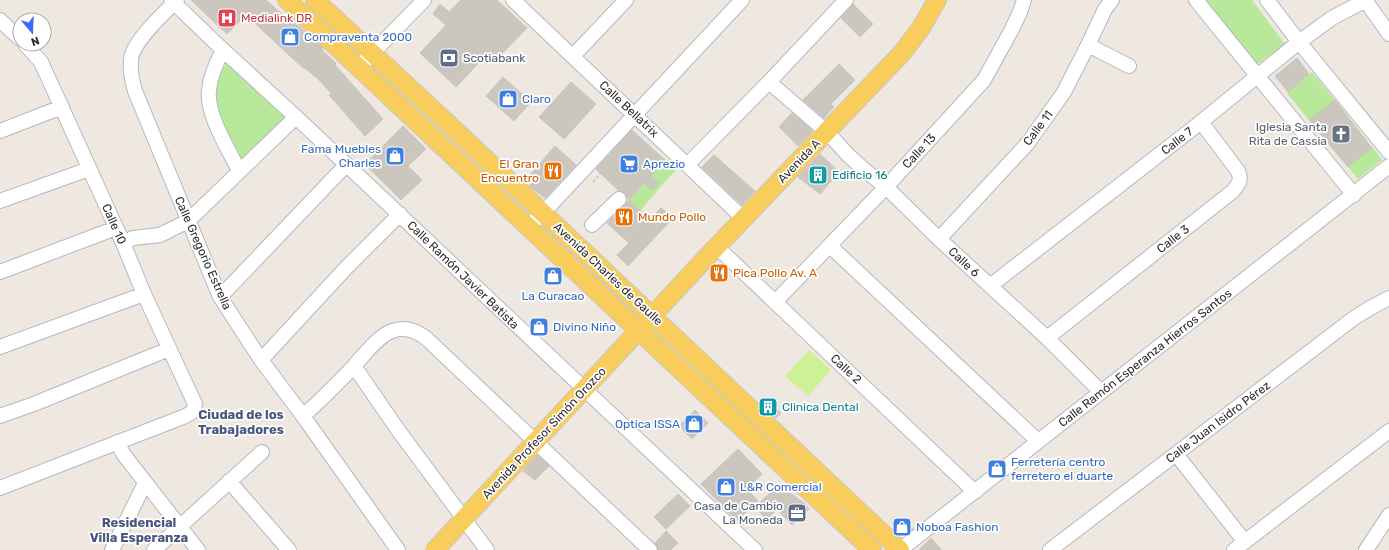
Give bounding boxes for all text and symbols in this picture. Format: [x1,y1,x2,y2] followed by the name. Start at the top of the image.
[216,7,238,29] hospital icon: Medialink DR
[241,11,312,25] place label: Medialink DR
[12,12,52,52] north arrow
[279,26,301,48] shop icon: Compraventa 2000
[304,30,412,44] place label: Compraventa 2000
[29,34,41,48] text: N
[438,47,460,69] bank icon: Scotiabank
[463,51,526,65] place label: Scotiabank
[596,78,662,140] street label: Calle Bellatrix
[497,88,519,110] shop icon: Claro
[522,92,551,106] place label: Claro
[1020,108,1056,148] street label: Calle 11
[1249,120,1327,148] place label: Iglesia Santa Rita de Cassia
[1330,123,1352,145] church icon: Iglesia Santa Rita de Cassia
[1158,124,1196,158] street label: Calle 7
[899,131,939,171] street label: Calle 13
[775,136,823,186] street label: Avenida A
[301,142,381,170] place label: Fama Muebles Charles
[384,145,406,167] shop icon: Fama Muebles Charles
[618,153,640,175] supermarket icon: Aprezio
[481,157,539,185] place label: El Gran Encuentro
[643,157,685,171] place label: Aprezio
[542,160,564,182] restaurant icon: El Gran Encuentro
[807,164,829,186] building icon: Edificio 16
[832,168,888,182] place label: Edificio 16
[172,194,234,312] street label: Calle Gregorio Estrella
[99,202,129,246] street label: Calle 10
[613,206,635,228] restaurant icon: Mundo Pollo
[638,210,706,224] place label: Mundo Pollo
[404,218,522,332] street label: Calle Ramón Javier Batista
[550,220,666,328] street label: Avenida Charles de Gaulle
[1154,222,1192,256] street label: Calle 3
[946,244,982,280] street label: Calle 6
[708,262,730,284] restaurant icon: Pica Pollo Av. A
[542,265,564,287] shop icon: La Curacao
[733,266,817,280] place label: Pica Pollo Av. A
[1056,286,1234,430] street label: Calle Ramón Esperanza Hierros Santos
[522,289,584,303] place label: La Curacao
[528,316,550,338] shop icon: Divino Niño
[553,320,616,334] place label: Divino Niño
[828,351,864,387] street label: Calle 2
[479,364,609,502] street label: Avenida Profesor Simón Orozco
[1163,378,1273,466] street label: Calle Juan Isidro Pérez
[757,396,779,418] building icon: Clinica Dental
[782,400,859,414] place label: Clinica Dental
[198,407,284,437] district label: Ciudad de los Trabajadores
[683,413,705,435] shop icon: Optica ISSA
[615,417,680,431] place label: Optica ISSA
[1011,455,1113,483] place label: Ferretería centro ferretero el duarte
[986,458,1008,480] shop icon: Ferretería centro ferretero el duarte
[715,476,737,498] shop icon: L&R Comercial
[740,480,822,494] place label: L&R Comercial
[694,499,783,527] place label: Casa de Cambio La Moneda
[786,502,808,524] office icon: Casa de Cambio La Moneda
[90,515,188,545] district label: Residencial Villa Esperanza
[891,516,913,538] shop icon: Noboa Fashion
[916,520,999,534] place label: Noboa Fashion

